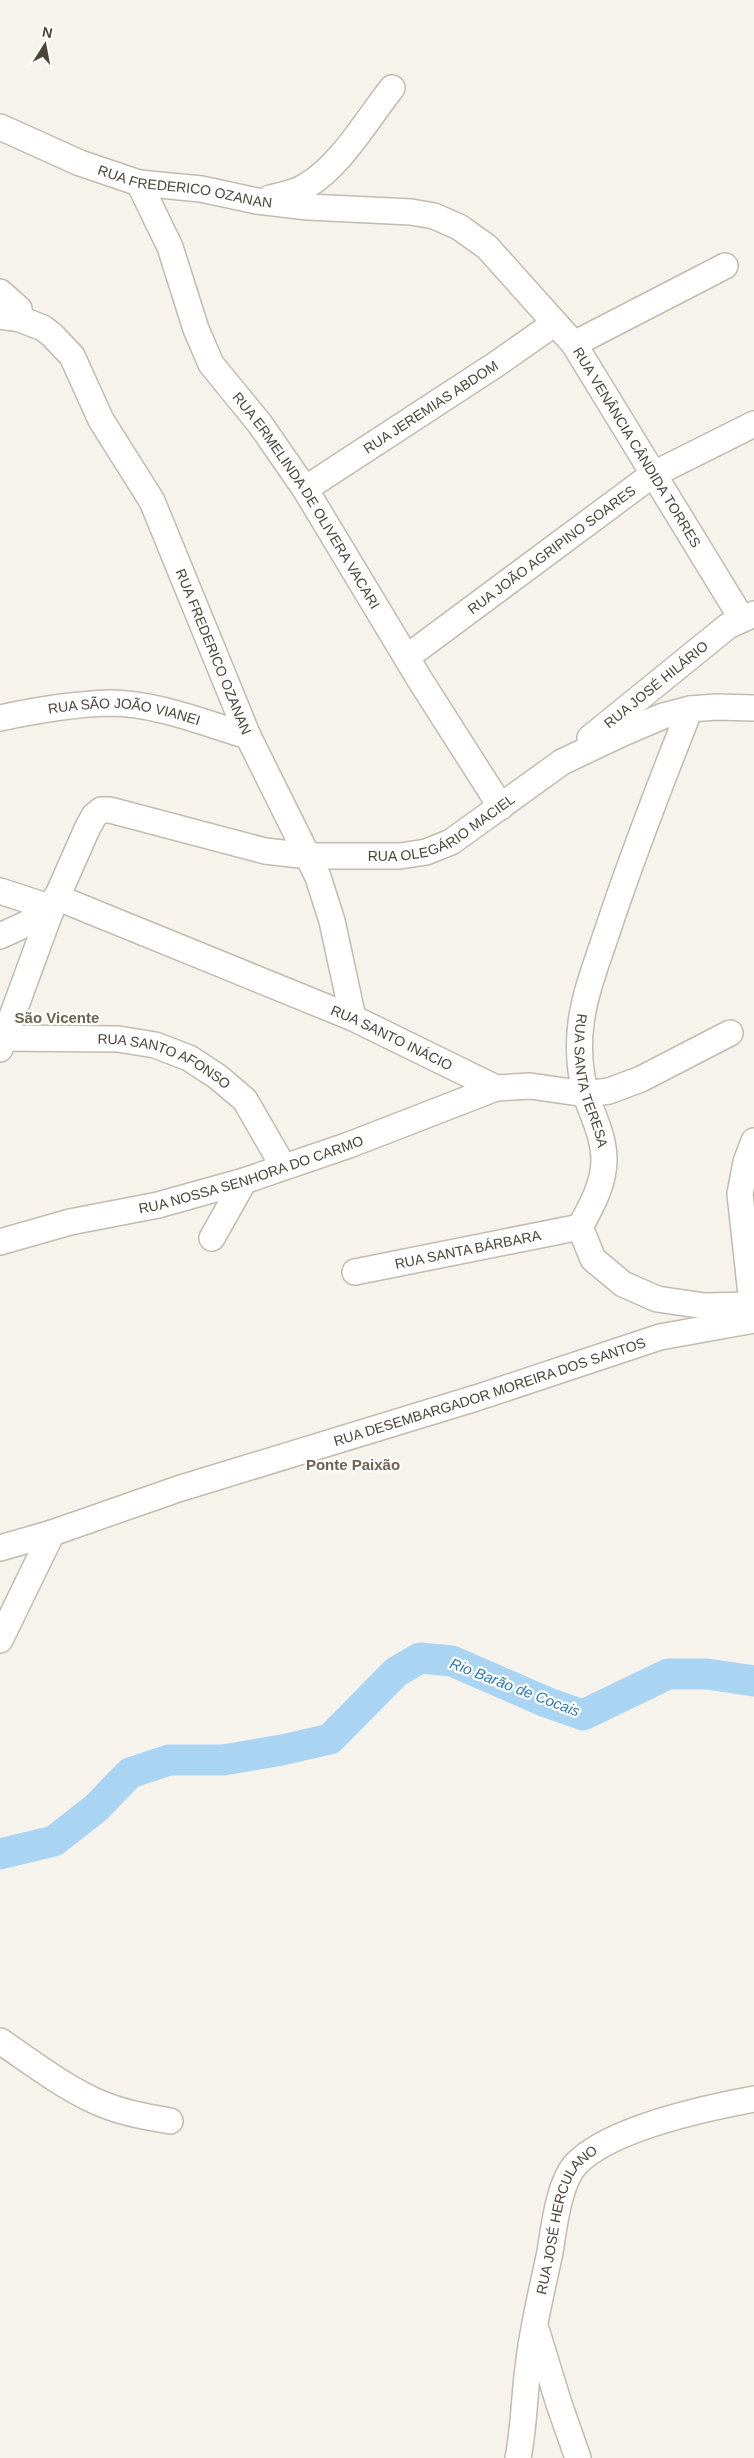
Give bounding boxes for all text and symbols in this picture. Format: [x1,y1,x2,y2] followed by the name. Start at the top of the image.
[20,20,70,70] north arrow
[41,23,54,41] text: N
[96,162,273,211] street label: RUA FREDERICO OZANAN
[570,344,704,550] street label: RUA VENÂNCIA CÂNDIDA TORRES
[360,357,501,457] street label: RUA JEREMIAS ABDOM
[229,389,383,612] street label: RUA ERMELINDA DE OLIVERA VACARI
[465,482,638,617] street label: RUA JOÃO AGRIPINO SOARES
[173,566,255,737] street label: RUA FREDERICO OZANAN
[601,637,711,731] street label: RUA JOSÉ HILÁRIO
[47,695,202,728] street label: RUA SÃO JOÃO VIANEI
[368,791,518,864] street label: RUA OLEGÁRIO MACIEL
[329,1002,455,1073] street label: RUA SANTO INÁCIO
[15,1009,99,1026] district label: São Vicente
[572,1012,611,1150] street label: RUA SANTA TERESA
[97,1031,234,1092] street label: RUA SANTO AFONSO
[137,1132,365,1217] street label: RUA NOSSA SENHORA DO CARMO
[393,1227,543,1272] street label: RUA SANTA BÁRBARA
[332,1334,648,1449] street label: RUA DESEMBARGADOR MOREIRA DOS SANTOS
[306,1456,400,1473] district label: Ponte Paixão
[448,1654,583,1720] water label: Rio Barão de Cocais
[533,2142,600,2296] street label: RUA JOSÉ HERCULANO

